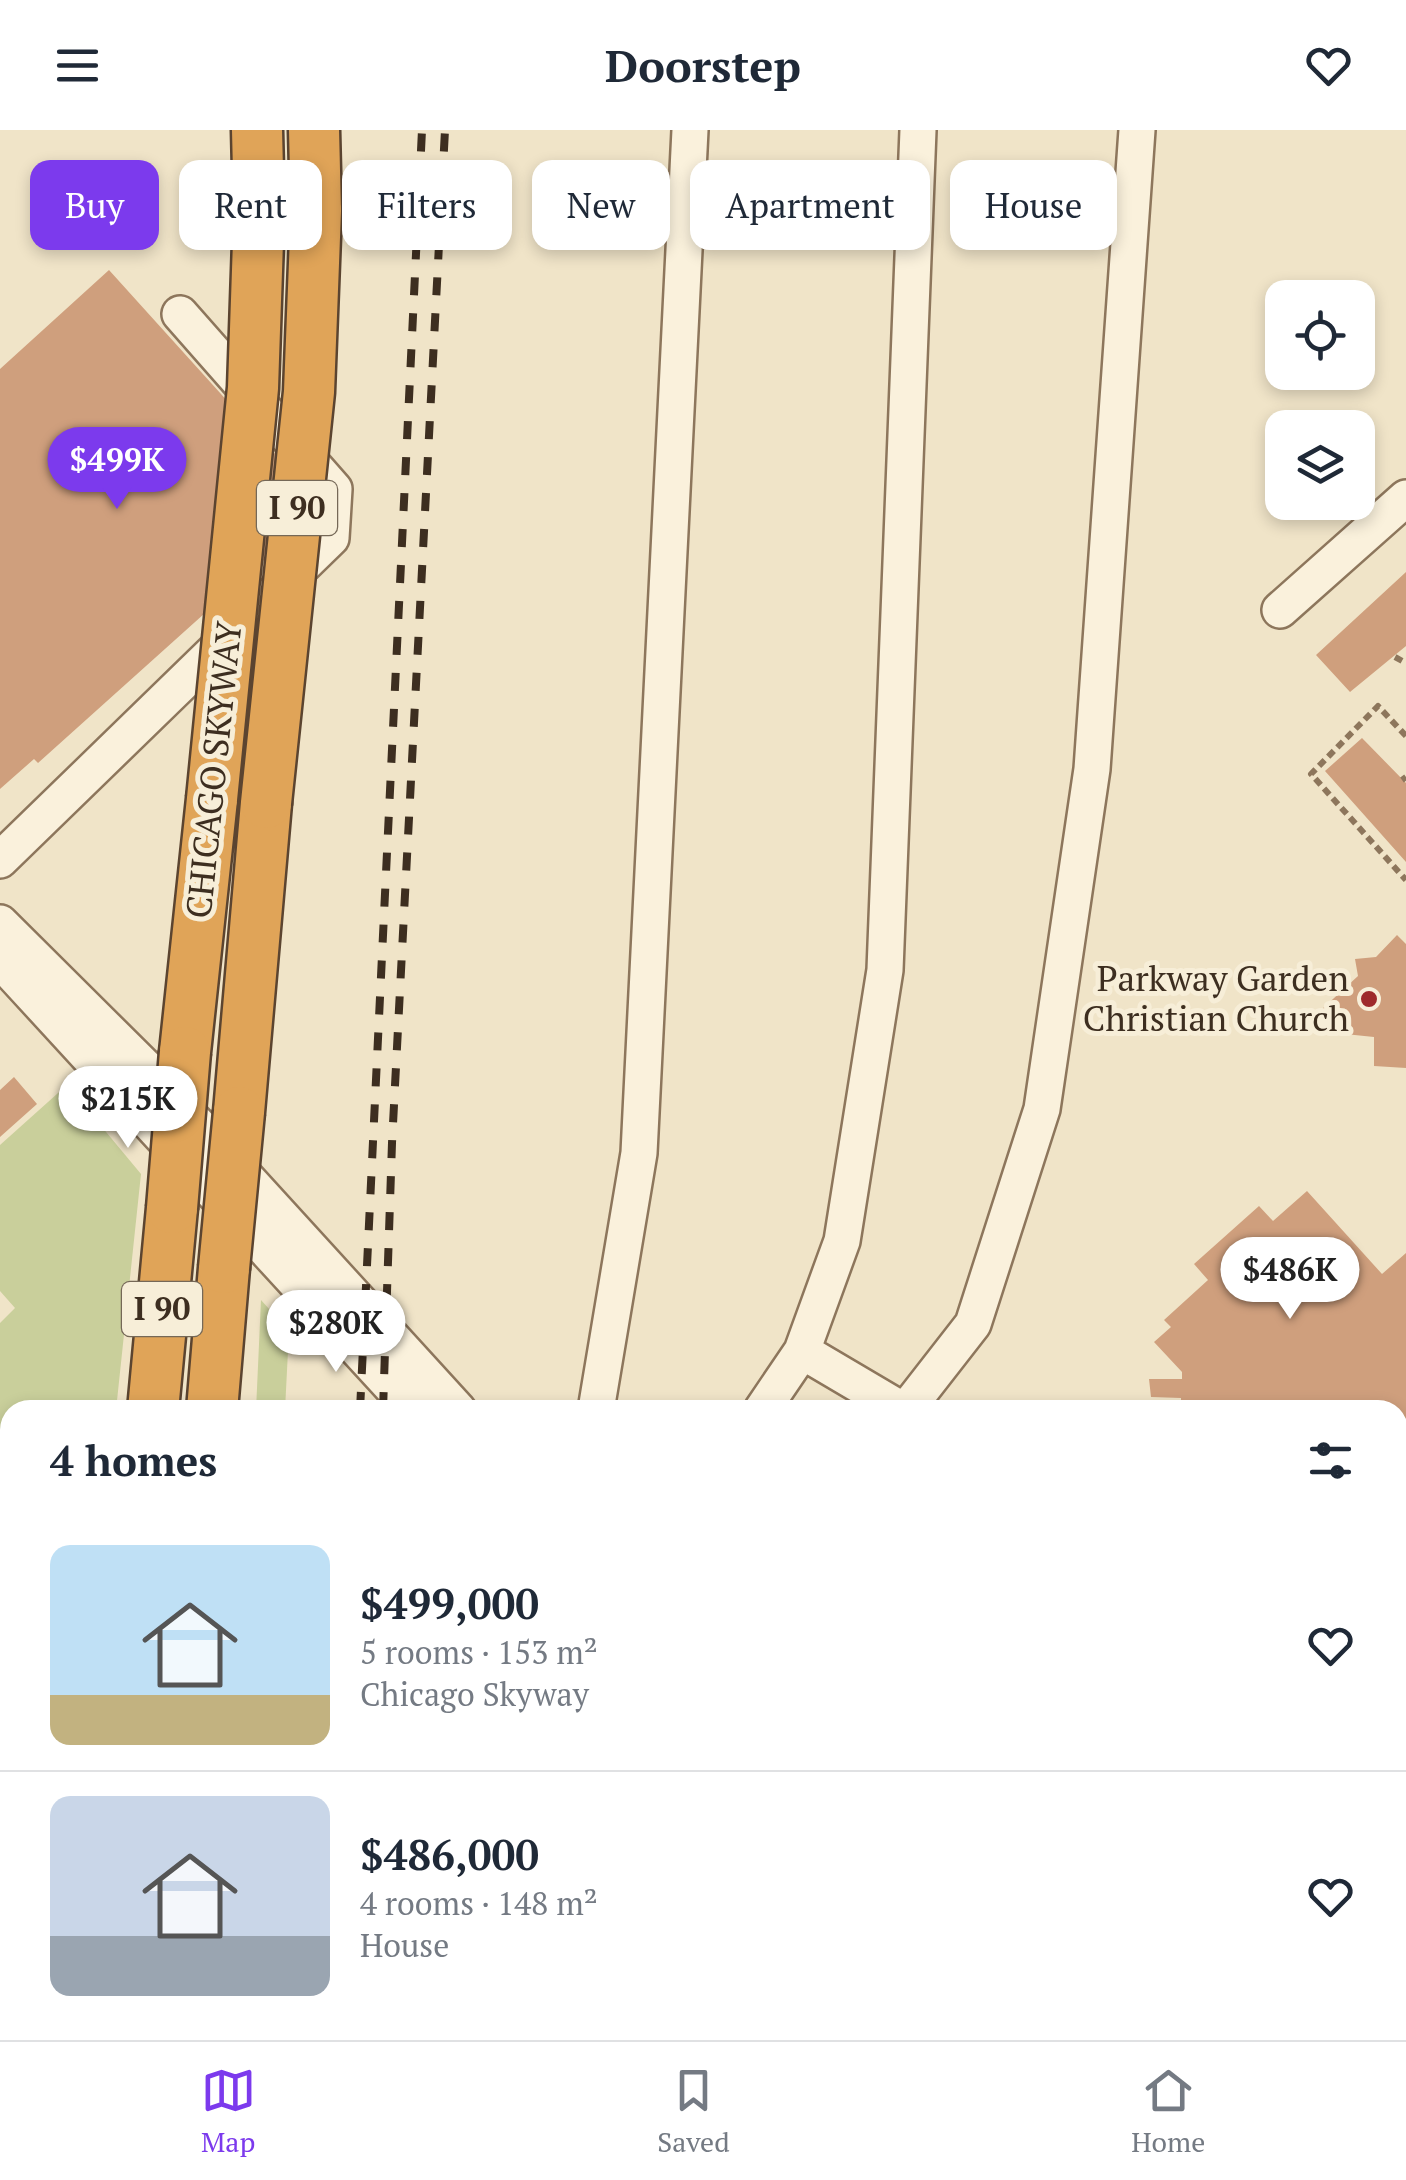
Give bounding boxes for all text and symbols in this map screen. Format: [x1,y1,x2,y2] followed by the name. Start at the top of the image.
[605,35,801,95] text: Doorstep
[50,38,105,93] icon: menu
[1301,38,1356,93] icon: heart
[30,160,159,250] chip: Buy
[179,160,322,250] chip: Rent
[342,160,512,250] chip: Filters
[532,160,670,250] chip: New
[690,160,930,250] chip: Apartment
[950,160,1117,250] chip: House
[1265,280,1375,520] map controls
[1265,280,1375,390] button: locate
[1265,410,1375,520] button: layers
[47,427,187,512] pin: $499K
[69,438,165,480] text: $499K
[257,481,337,535] road number: I 90
[175,619,252,921] street label: CHICAGO SKYWAY
[1083,955,1349,1041] place label: Parkway Garden Christian Church
[1358,988,1380,1010] marker: Parkway Garden Christian Church
[58,1066,198,1151] pin: $215K
[80,1077,176,1119] text: $215K
[1220,1237,1360,1322] pin: $486K
[1242,1248,1338,1290] text: $486K
[122,1282,202,1336] road number: I 90
[266,1290,406,1375] pin: $280K
[288,1301,384,1343] text: $280K
[50,1432,217,1488] text: 4 homes
[1303,1433,1358,1488] icon: filters
[360,1575,539,1631] text: $499,000
[130,1585,250,1705] icon: home
[1303,1618,1358,1673] icon: heart
[360,1631,598,1673] text: 5 rooms · 153 m²
[360,1673,589,1715] text: Chicago Skyway
[360,1826,539,1882] text: $486,000
[130,1836,250,1956] icon: home
[1303,1869,1358,1924] icon: heart
[360,1882,598,1924] text: 4 rooms · 148 m²
[360,1924,449,1966] text: House
[201,2063,256,2160] tab: Map
[657,2063,730,2160] tab: Saved
[1131,2063,1205,2160] tab: Home

